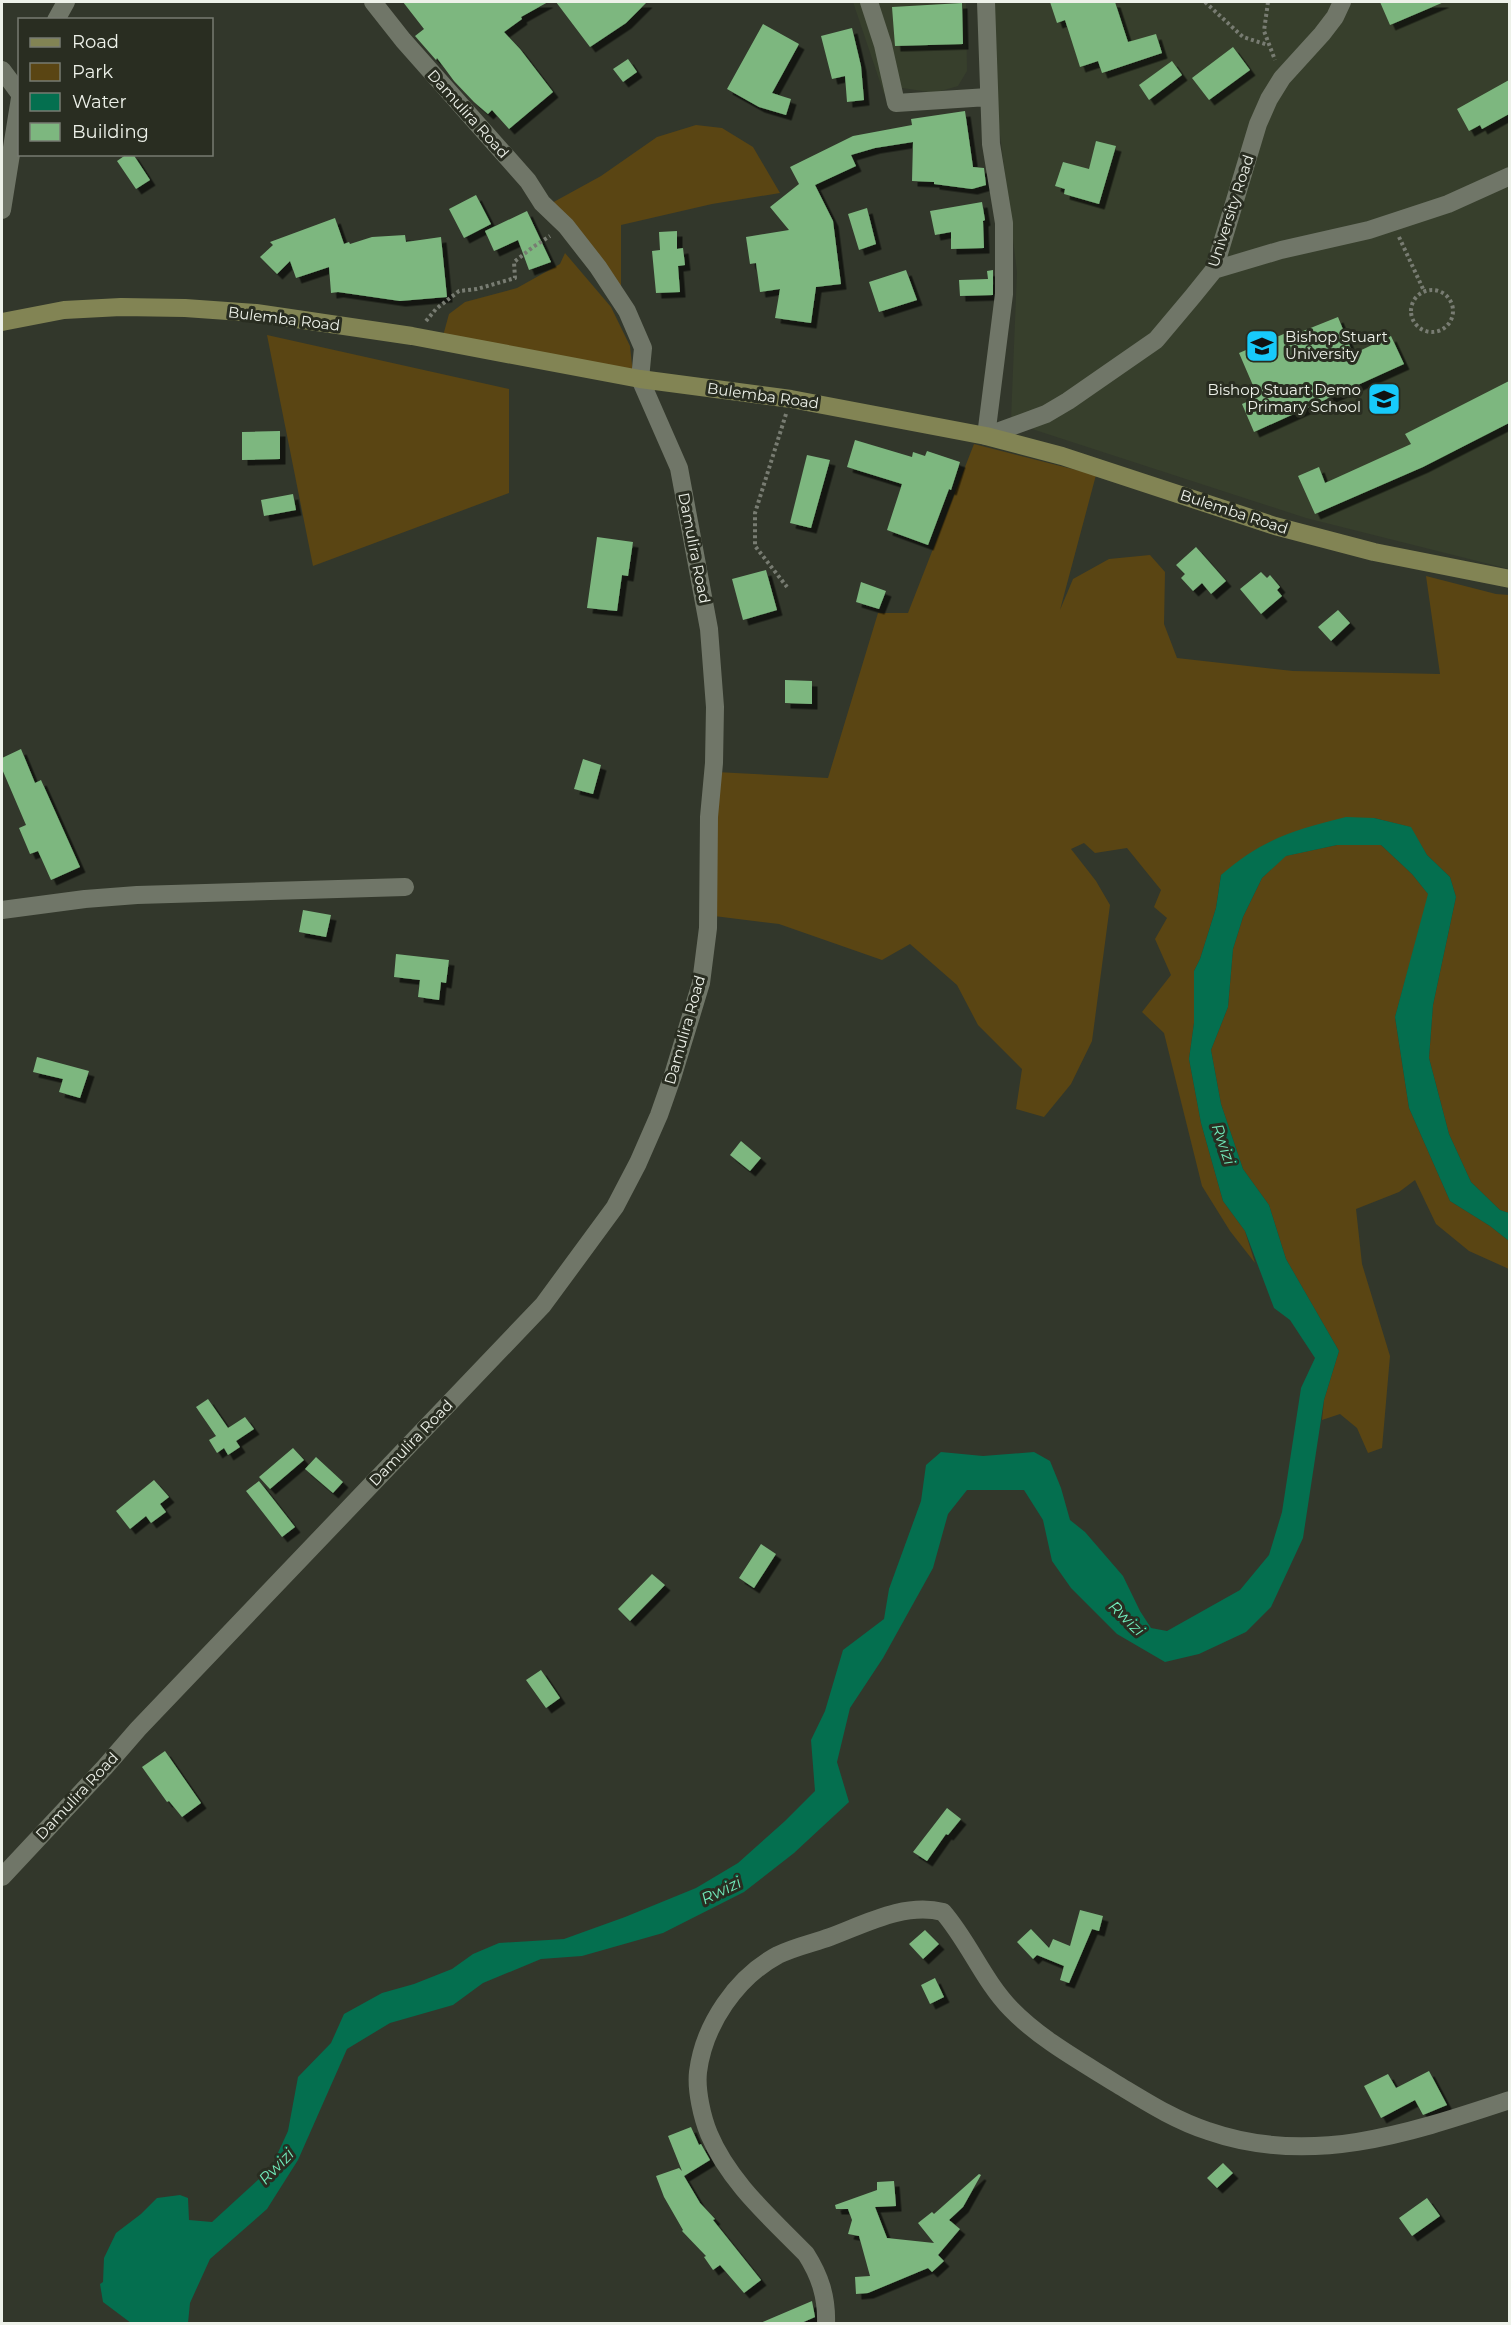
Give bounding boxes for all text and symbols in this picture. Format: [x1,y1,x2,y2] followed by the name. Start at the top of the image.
[18,18,213,156] legend
[72,31,119,53] text: Road
[72,61,113,83] text: Park
[424,65,513,162] street label: Damulira Road
[72,91,127,113] text: Water
[72,121,149,143] text: Building
[1203,152,1258,269] street label: University Road
[227,302,341,335] street label: Bulemba Road
[1285,327,1388,363] place label: Bishop Stuart University
[1244,328,1280,364] school or university icon: Bishop Stuart University
[706,378,820,413] street label: Bulemba Road
[1207,380,1361,416] place label: Bishop Stuart Demo Primary School
[1366,381,1402,417] school or university icon: Bishop Stuart Demo Primary School
[1178,485,1291,538] street label: Bulemba Road
[674,491,715,605] street label: Damulira Road
[660,973,709,1087] street label: Damulira Road
[1208,1121,1240,1168] water label: Rwizi
[365,1396,457,1490] street label: Damulira Road
[1105,1597,1149,1640] water label: Rwizi
[31,1748,122,1843] street label: Damulira Road
[698,1872,745,1908] water label: Rwizi
[255,2144,298,2188] water label: Rwizi

